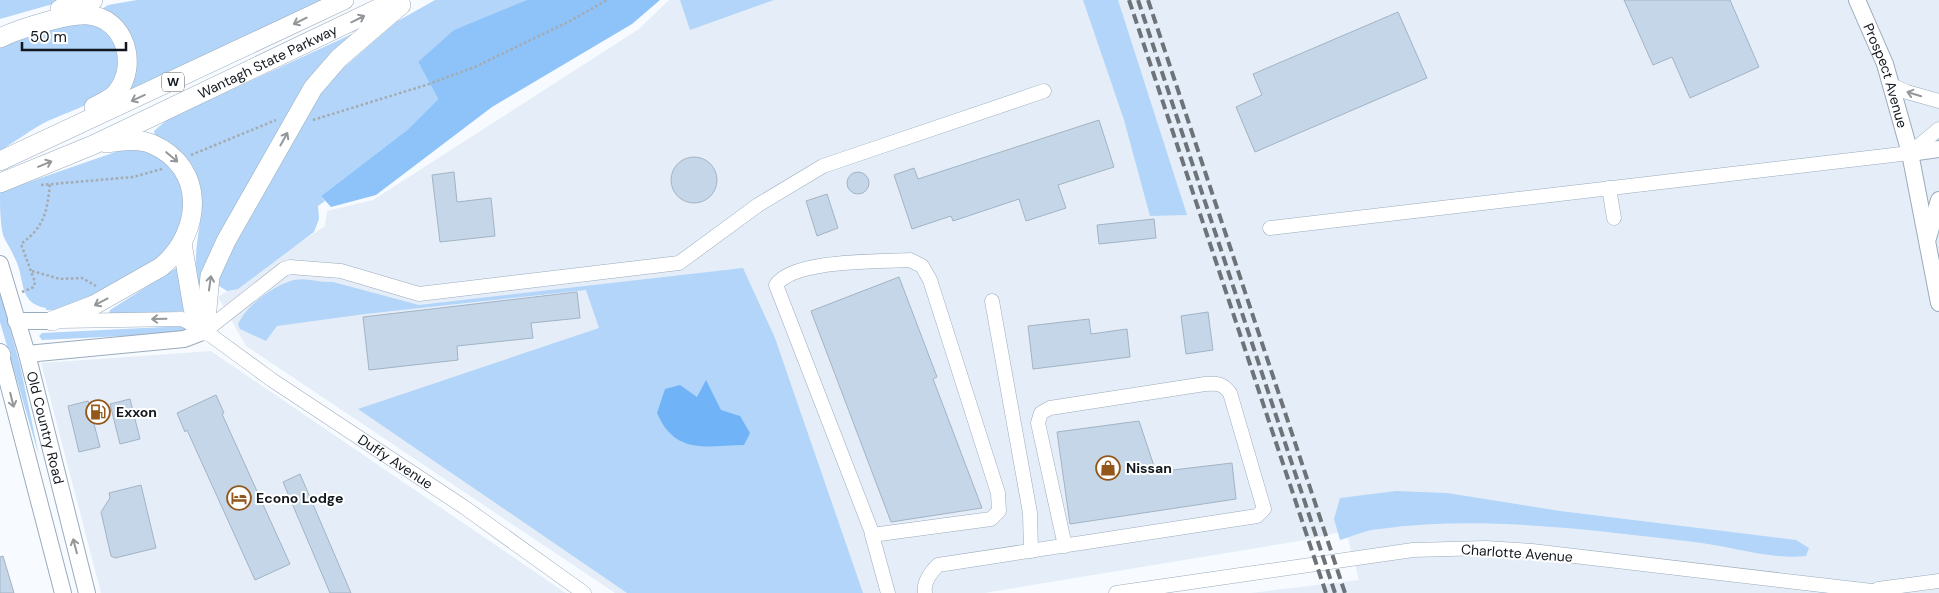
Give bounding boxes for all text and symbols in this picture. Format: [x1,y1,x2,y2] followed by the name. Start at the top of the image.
[350,14,365,23] one-way arrow
[293,17,308,27] one-way arrow
[22,20,126,52] scale bar
[195,20,340,103] street label: Wantagh State Parkway
[1859,20,1912,130] street label: Prospect Avenue
[30,27,67,47] text: 50 m
[162,72,184,91] road number: W
[1907,89,1923,99] one-way arrow
[130,93,145,103] one-way arrow
[279,132,289,147] one-way arrow
[165,151,178,163] one-way arrow
[37,159,52,169] one-way arrow
[205,275,215,291] one-way arrow
[94,297,109,307] one-way arrow
[151,314,168,324] one-way arrow
[23,369,68,486] street label: Old Country Road
[8,391,17,407] one-way arrow
[85,399,111,425] fuel station icon: Exxon
[116,403,157,421] place label: Exxon
[354,430,436,493] street label: Duffy Avenue
[1095,455,1121,481] shop icon: Nissan
[1126,459,1172,477] place label: Nissan
[226,485,252,511] hotel icon: Econo Lodge
[256,489,343,507] place label: Econo Lodge
[70,538,80,554] one-way arrow
[1460,540,1574,566] street label: Charlotte Avenue

